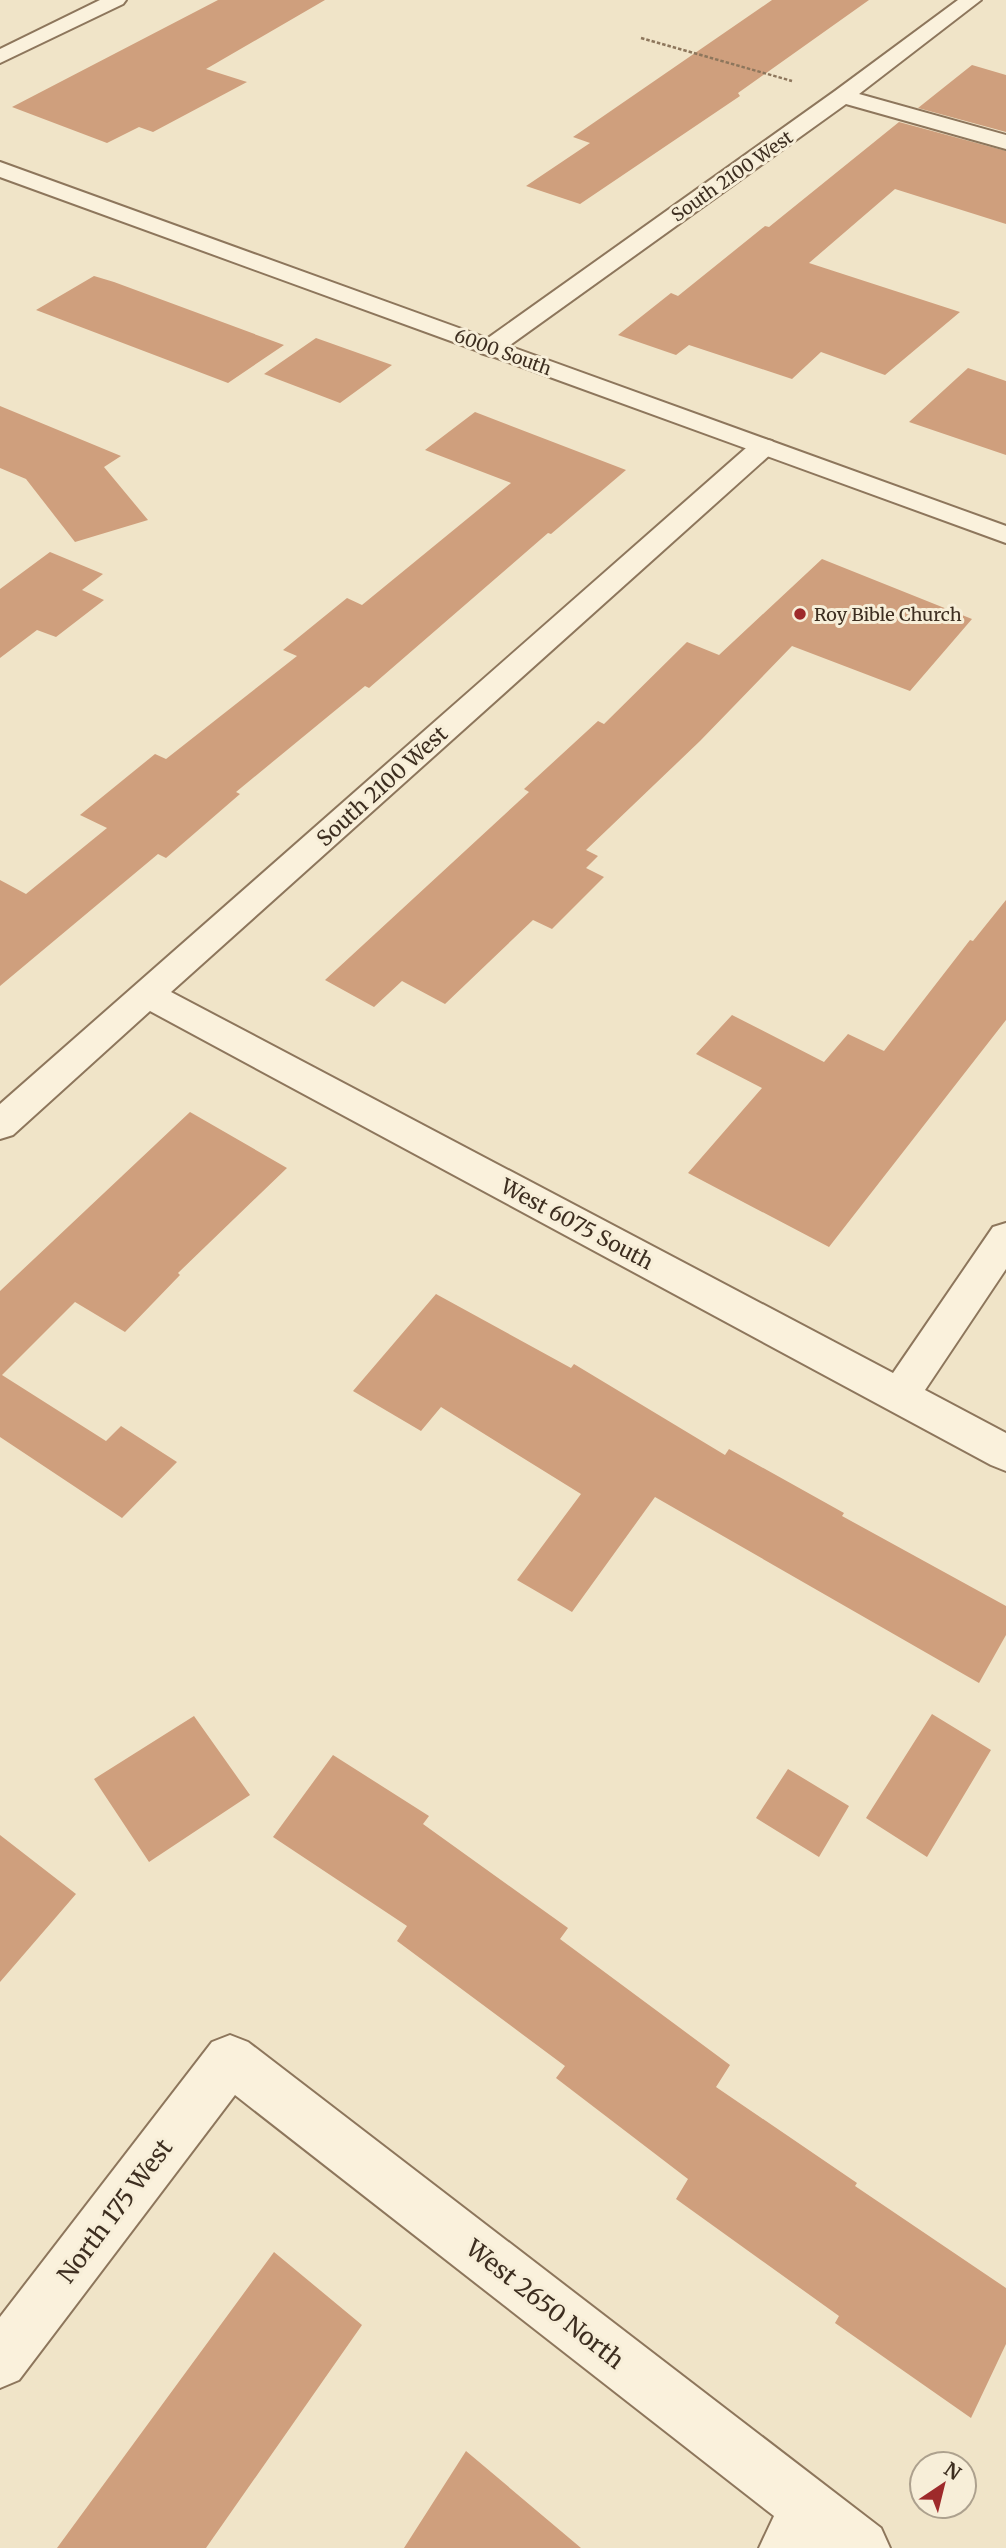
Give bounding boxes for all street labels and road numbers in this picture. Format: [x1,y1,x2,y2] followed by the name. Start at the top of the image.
[667,126,797,226] street label: South 2100 West
[451,324,555,380] street label: 6000 South
[311,720,453,852] street label: South 2100 West
[495,1172,658,1276] street label: West 6075 South
[51,2132,180,2289] street label: North 175 West
[459,2232,630,2376] street label: West 2650 North

